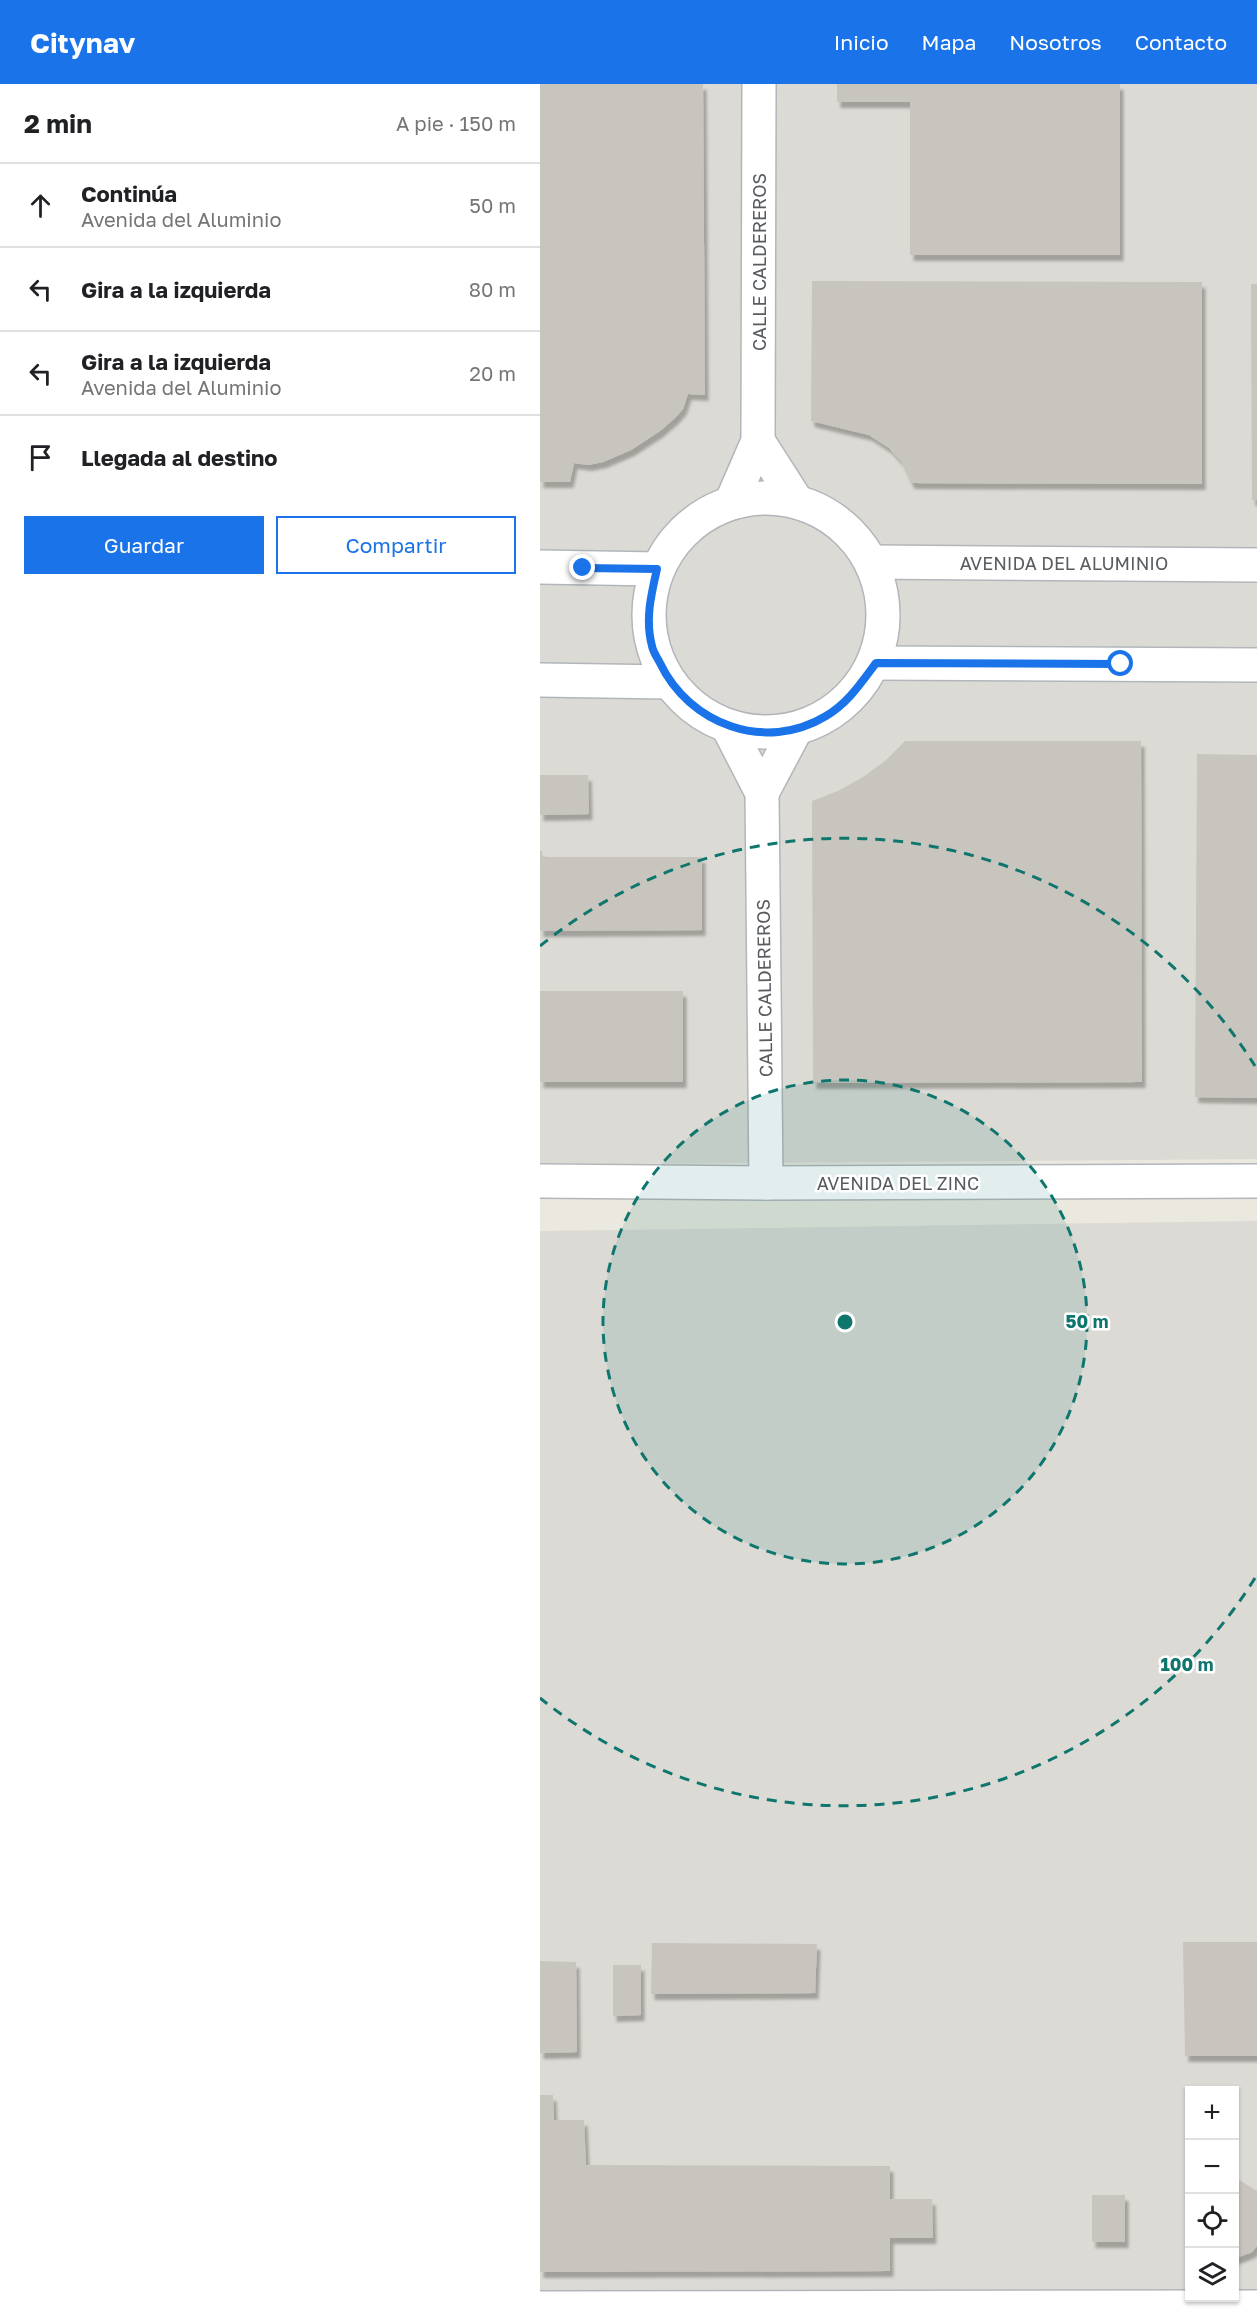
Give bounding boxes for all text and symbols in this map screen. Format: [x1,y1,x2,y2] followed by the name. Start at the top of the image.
[30,26,135,59] text: Citynav
[834,29,889,55] text: Inicio
[922,29,976,55] text: Mapa
[1009,29,1102,55] text: Nosotros
[1135,29,1227,55] text: Contacto
[24,108,92,139] text: 2 min
[396,111,516,135] text: A pie · 150 m
[748,173,770,351] street label: CALLE CALDEREROS
[81,180,177,207] text: Continúa
[24,189,57,222] icon: ahead
[469,193,516,217] text: 50 m
[81,207,281,231] text: Avenida del Aluminio
[24,273,57,306] icon: left
[81,276,271,303] text: Gira a la izquierda
[469,277,516,301] text: 80 m
[81,348,271,375] text: Gira a la izquierda
[24,357,57,390] icon: left
[469,361,516,385] text: 20 m
[81,375,281,399] text: Avenida del Aluminio
[24,441,57,474] icon: arrive
[81,444,278,471] text: Llegada al destino
[24,516,264,574] button: Guardar
[276,516,516,574] button: Compartir
[960,552,1168,574] street label: AVENIDA DEL ALUMINIO
[569,554,595,580] route end
[1107,650,1133,676] route start
[751,899,777,1077] street label: CALLE CALDEREROS
[817,1172,979,1194] street label: AVENIDA DEL ZINC
[1066,1310,1108,1332] text: 50 m
[835,1312,855,1332] centre of rings
[1161,1653,1213,1675] text: 100 m
[1185,2086,1239,2302] map controls
[1185,2086,1239,2140] button: +
[1185,2140,1239,2194] button: −
[1185,2194,1239,2248] button: locate
[1185,2248,1239,2302] button: layers

